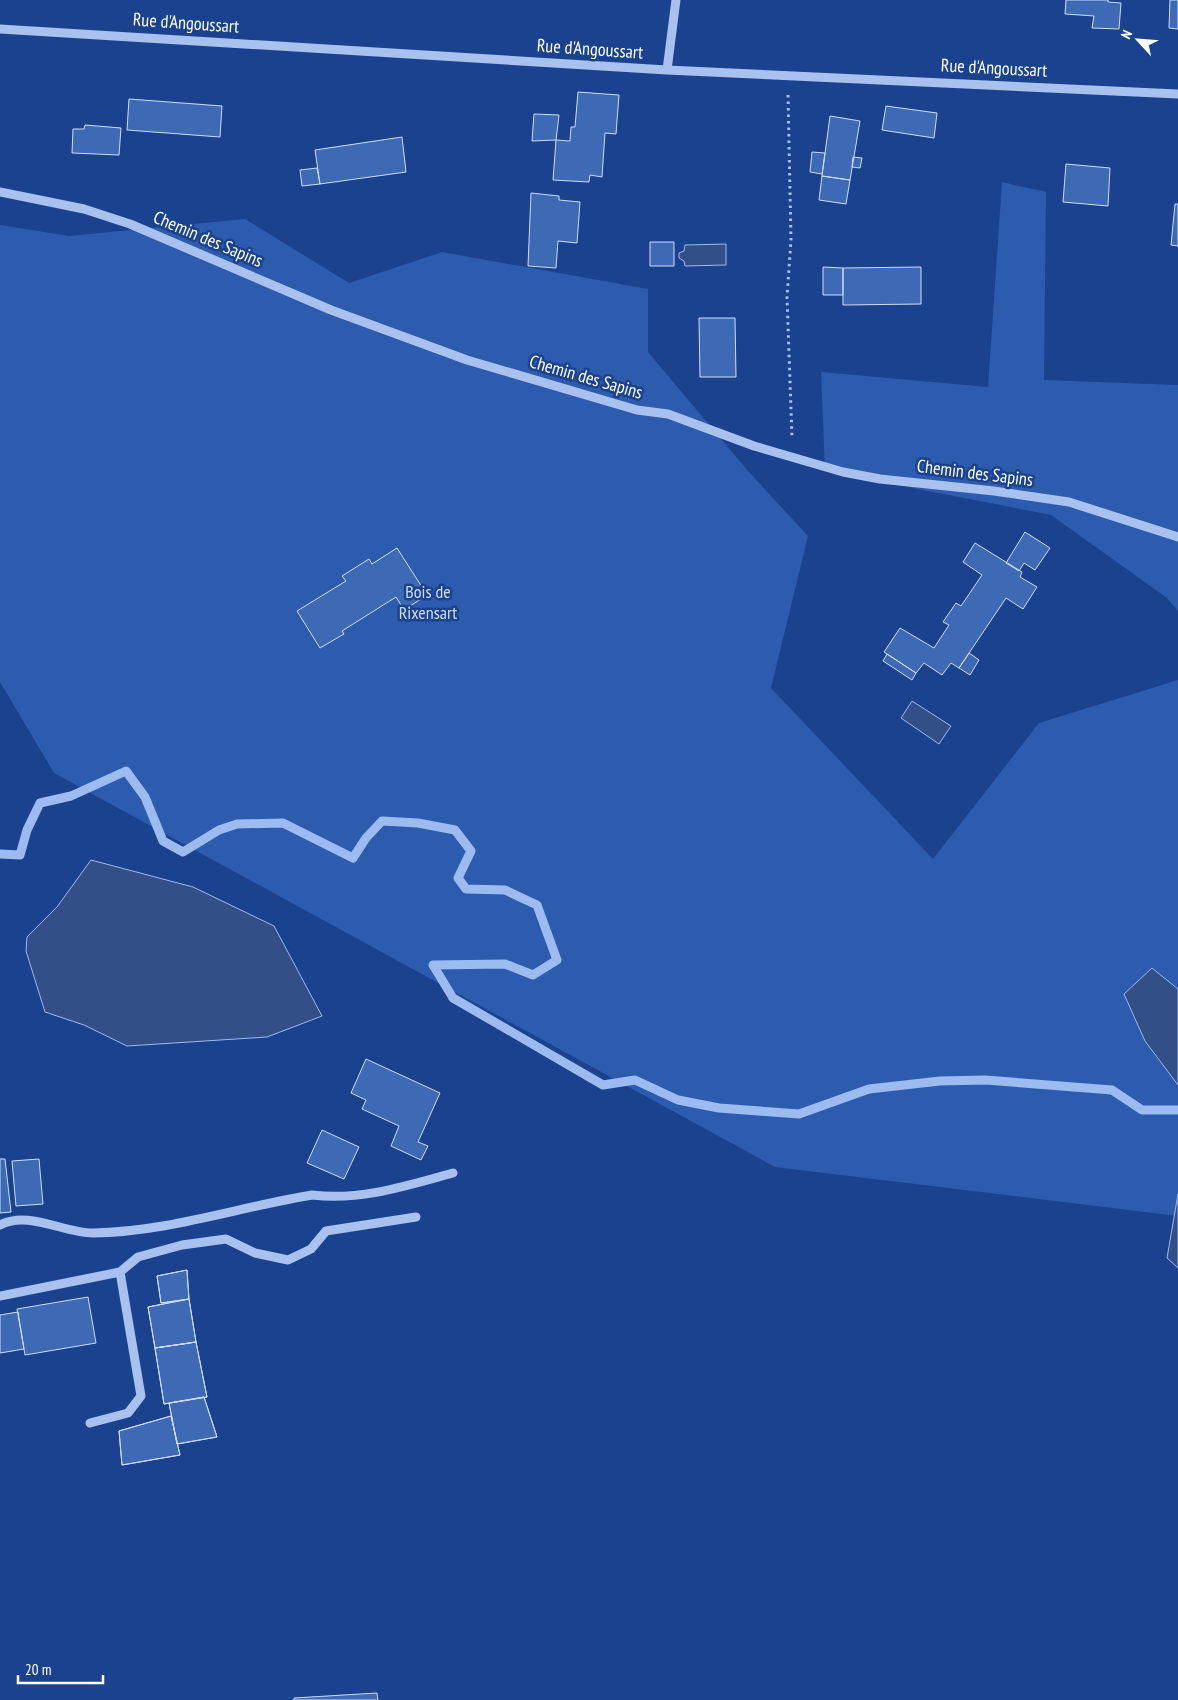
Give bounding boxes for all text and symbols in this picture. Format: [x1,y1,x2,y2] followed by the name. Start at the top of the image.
[132,7,240,38] street label: Rue d'Angoussart
[1113,15,1163,65] north arrow
[1117,27,1136,42] text: N
[536,33,644,64] street label: Rue d'Angoussart
[940,53,1048,82] street label: Rue d'Angoussart
[150,205,266,272] street label: Chemin des Sapins
[527,349,645,404] street label: Chemin des Sapins
[916,454,1034,491] street label: Chemin des Sapins
[399,580,457,624] park label: Bois de Rixensart
[18,1652,102,1684] scale bar
[25,1660,51,1679] text: 20 m

